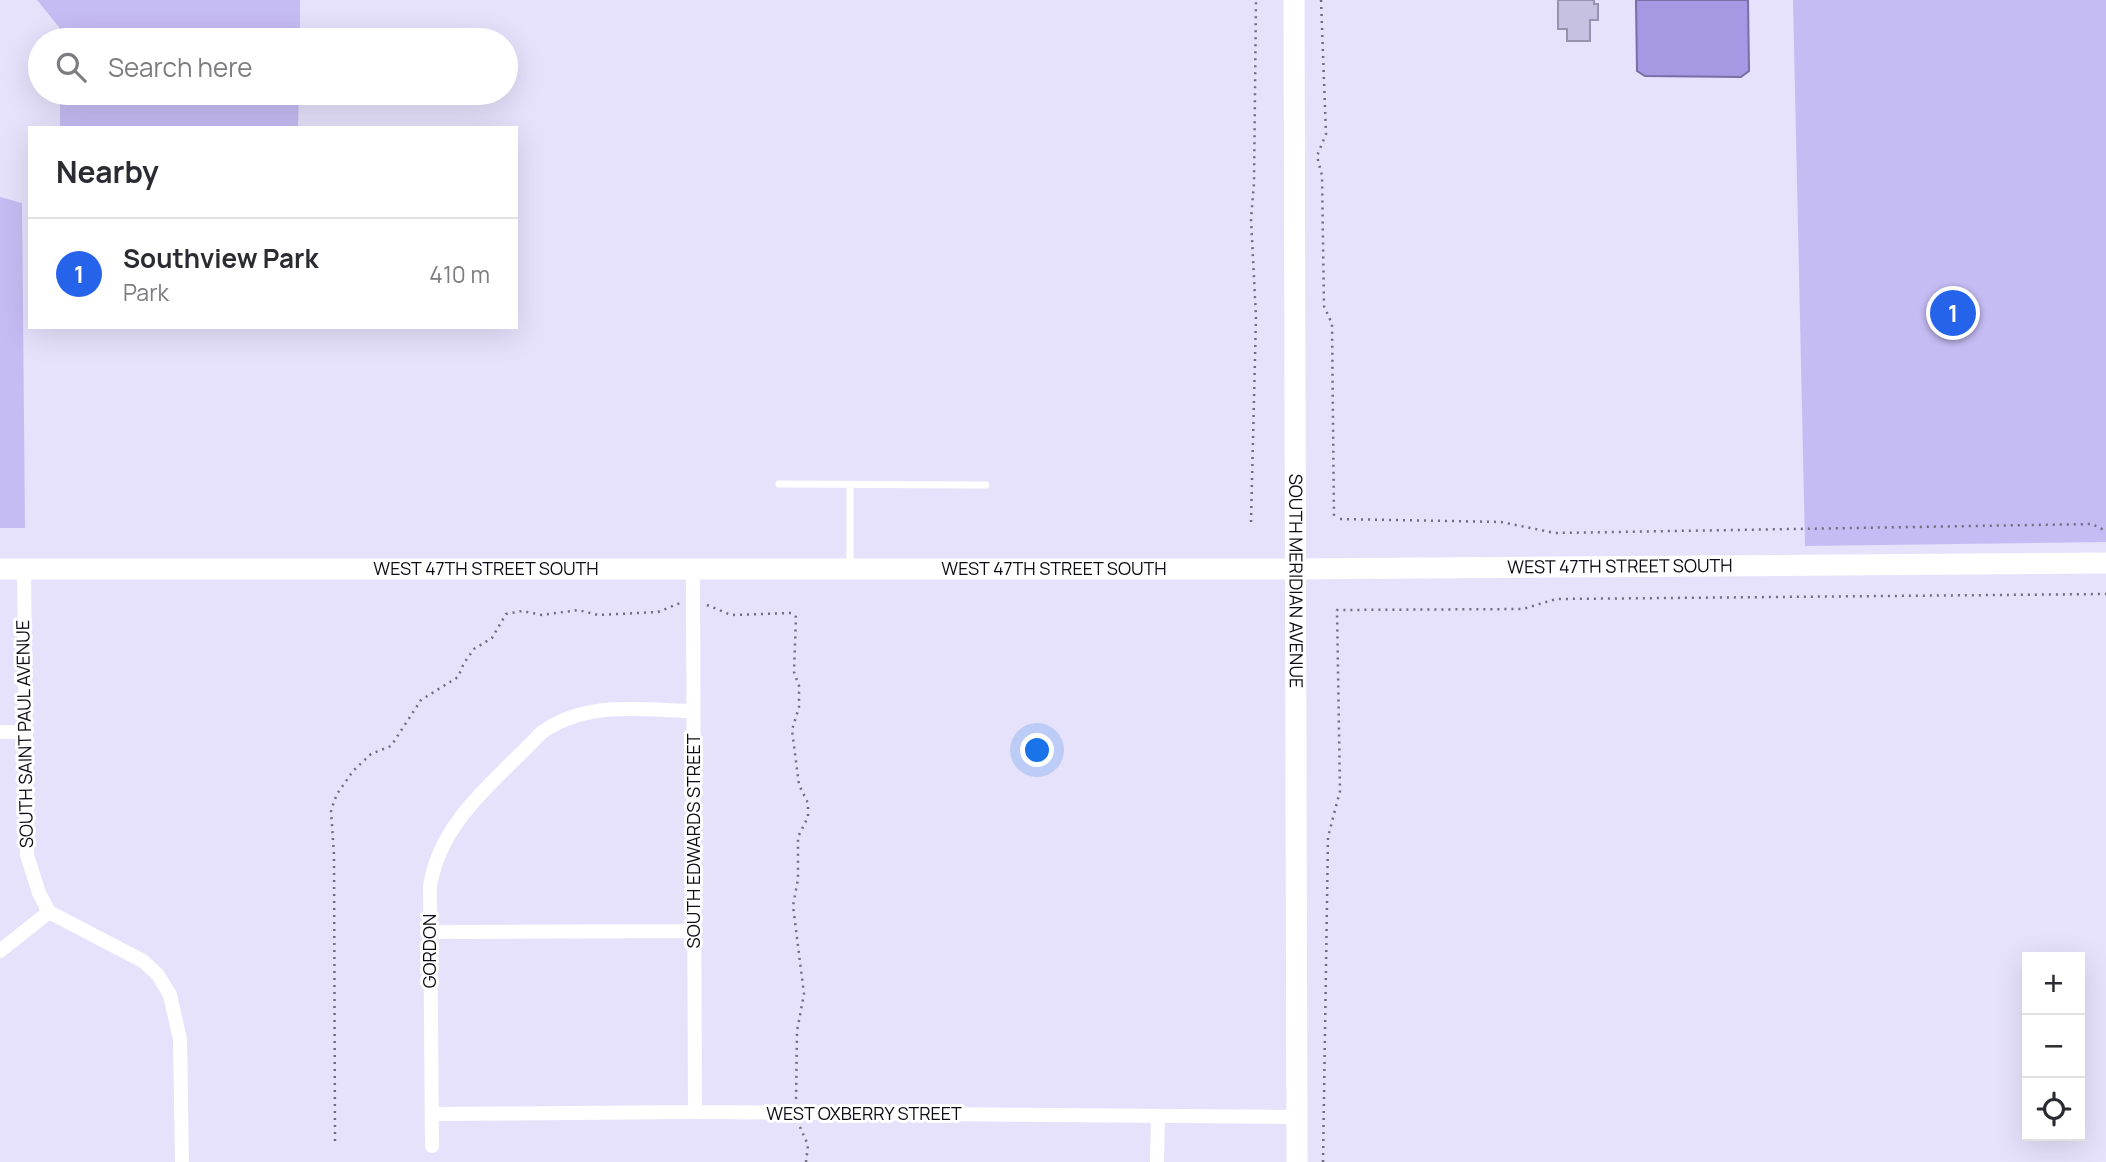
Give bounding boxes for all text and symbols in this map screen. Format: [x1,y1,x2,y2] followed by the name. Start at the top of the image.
[28,28,518,105] search box
[52,48,90,86] icon: search
[108,49,253,85] text: Search here
[56,151,159,192] text: Nearby
[123,240,318,276] text: Southview Park
[74,258,84,290] text: 1
[429,258,490,290] text: 410 m
[123,276,169,308] text: Park
[1930,287,1976,339] pin: 1
[1284,474,1309,688] street label: SOUTH MERIDIAN AVENUE
[1507,553,1733,578] street label: WEST 47TH STREET SOUTH
[373,556,599,580] street label: WEST 47TH STREET SOUTH
[941,556,1167,580] street label: WEST 47TH STREET SOUTH
[10,620,38,848] street label: SOUTH SAINT PAUL AVENUE
[681,733,705,948] street label: SOUTH EDWARDS STREET
[1020,733,1054,767] your location
[417,914,441,988] street label: GORDON
[2022,952,2085,1141] map controls
[2022,952,2085,1015] button: +
[2022,1015,2085,1078] button: −
[2022,1078,2085,1141] button: locate
[766,1101,962,1125] street label: WEST OXBERRY STREET

